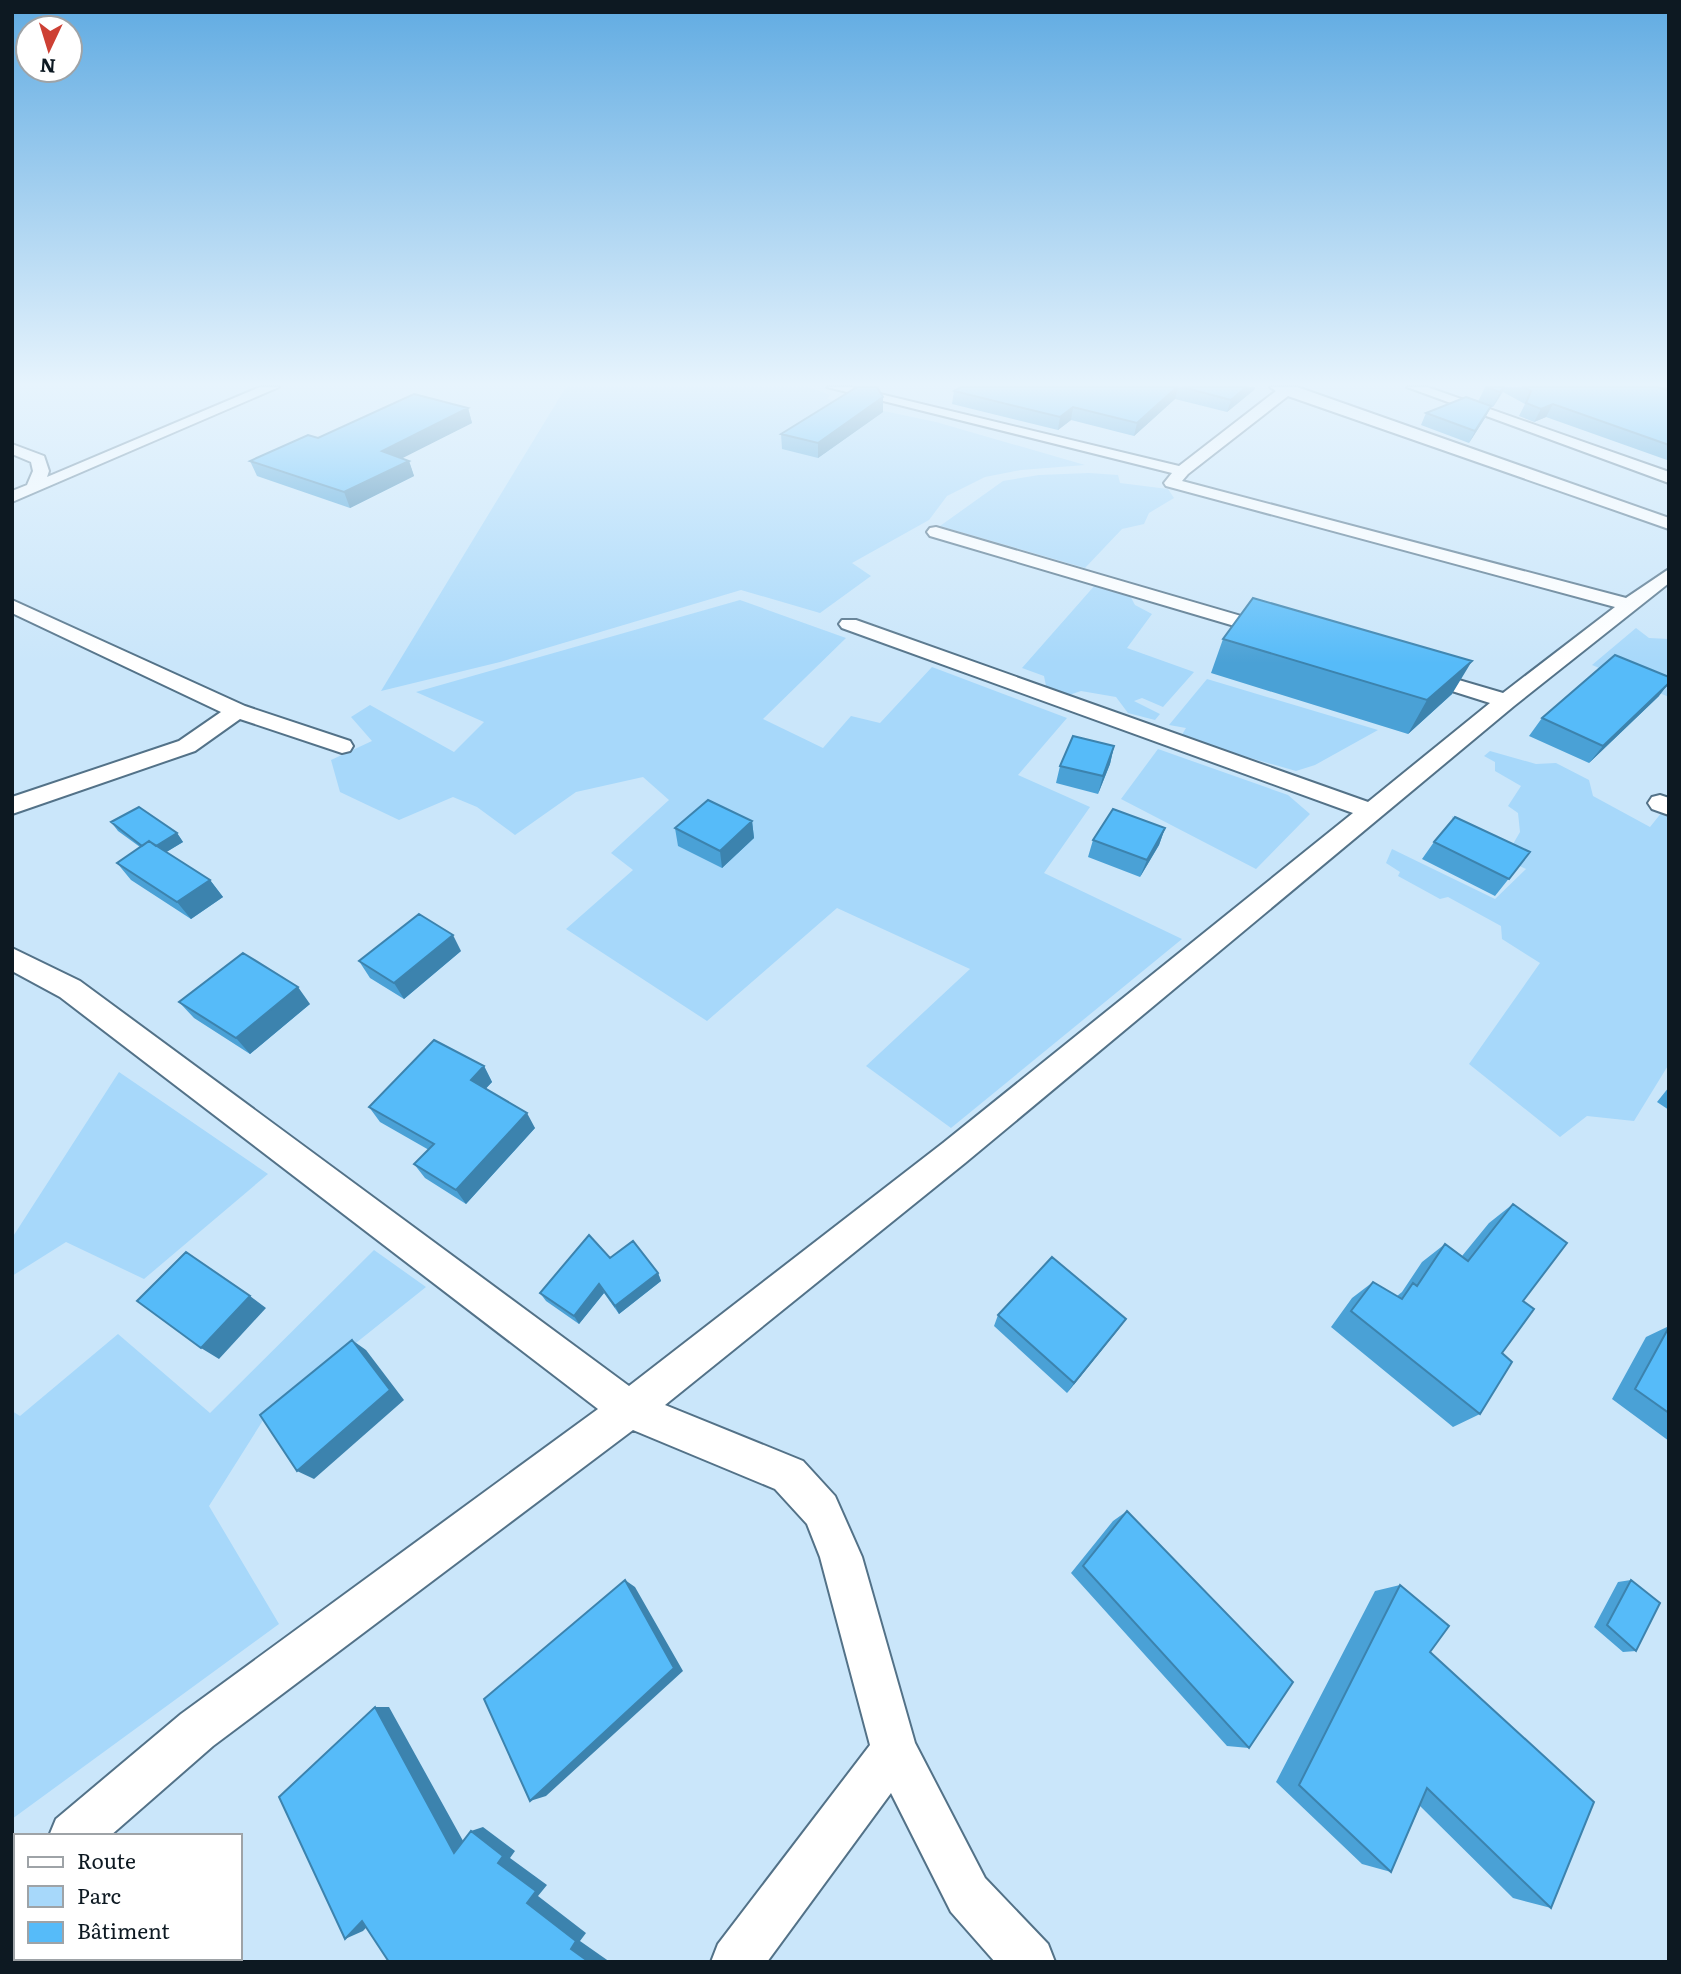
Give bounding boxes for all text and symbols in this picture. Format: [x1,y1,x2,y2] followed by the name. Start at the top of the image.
[14,14,84,84] north arrow
[39,52,57,81] text: N
[14,1834,242,1960] legend
[77,1844,136,1875] text: Route
[77,1879,121,1910] text: Parc
[77,1914,170,1945] text: Bâtiment

